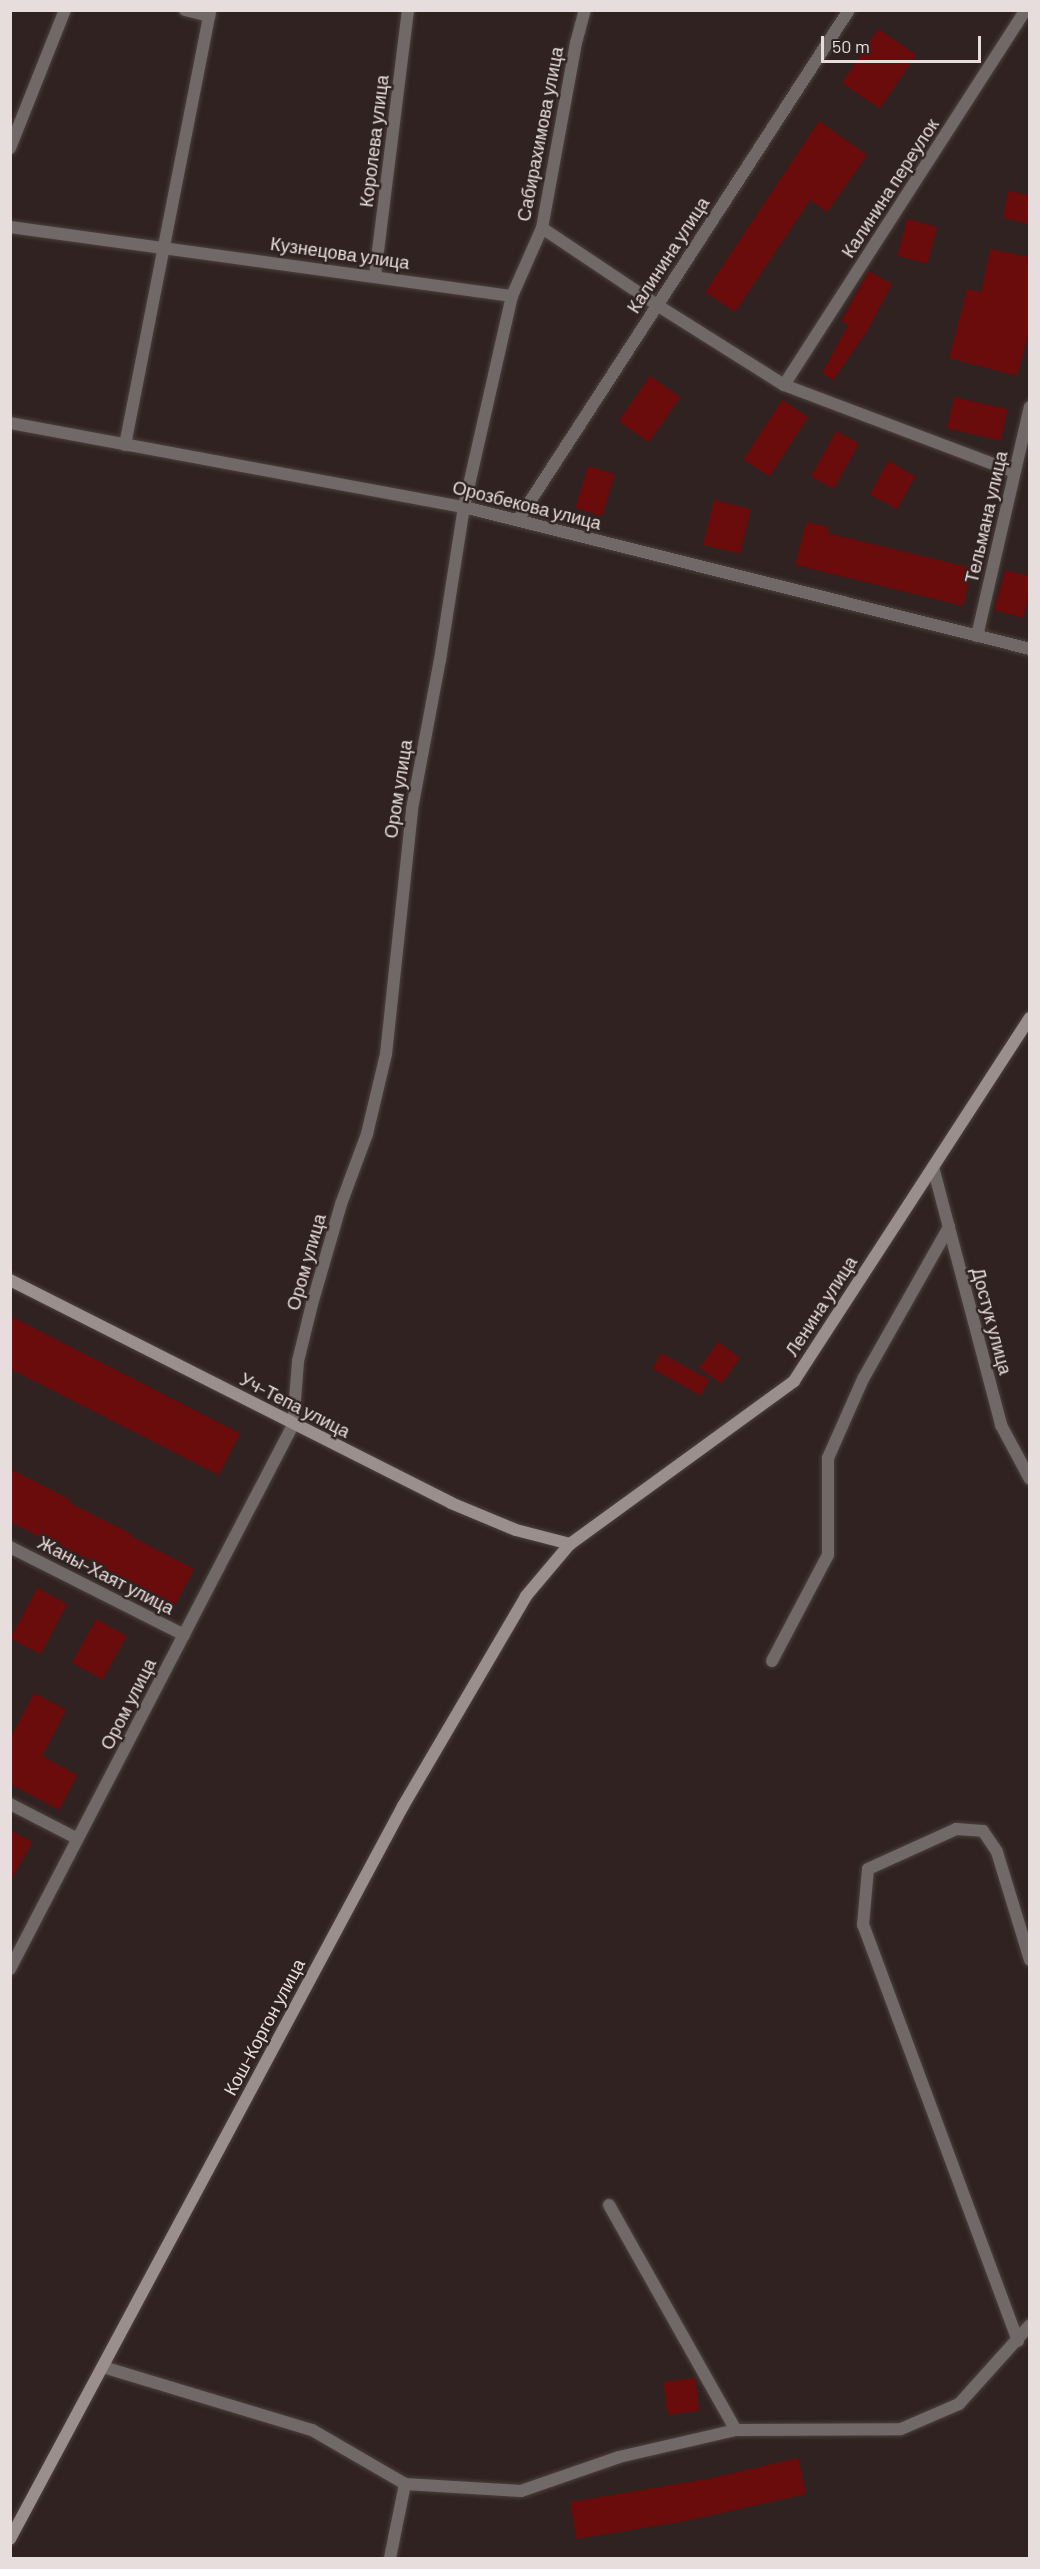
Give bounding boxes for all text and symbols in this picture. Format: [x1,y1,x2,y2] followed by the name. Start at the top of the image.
[824,24,984,62] scale bar
[832,35,870,57] text: 50 m
[512,45,568,223] street label: Сабирахимова улица
[355,74,393,208] street label: Королева улица
[837,114,943,262] street label: Калинина переулок
[622,193,714,317] street label: Калинина улица
[269,233,411,273] street label: Кузнецова улица
[960,449,1012,585] street label: Тельмана улица
[450,476,604,534] street label: Орозбекова улица
[380,738,416,840] street label: Ором улица
[282,1211,330,1313] street label: Ором улица
[781,1252,861,1360] street label: Ленина улица
[967,1265,1017,1377] street label: Достук улица
[236,1368,354,1442] street label: Уч-Тепа улица
[34,1531,178,1619] street label: Жаны-Хаят улица
[96,1655,160,1753] street label: Ором улица
[219,1955,309,2099] street label: Кош-Коргон улица

